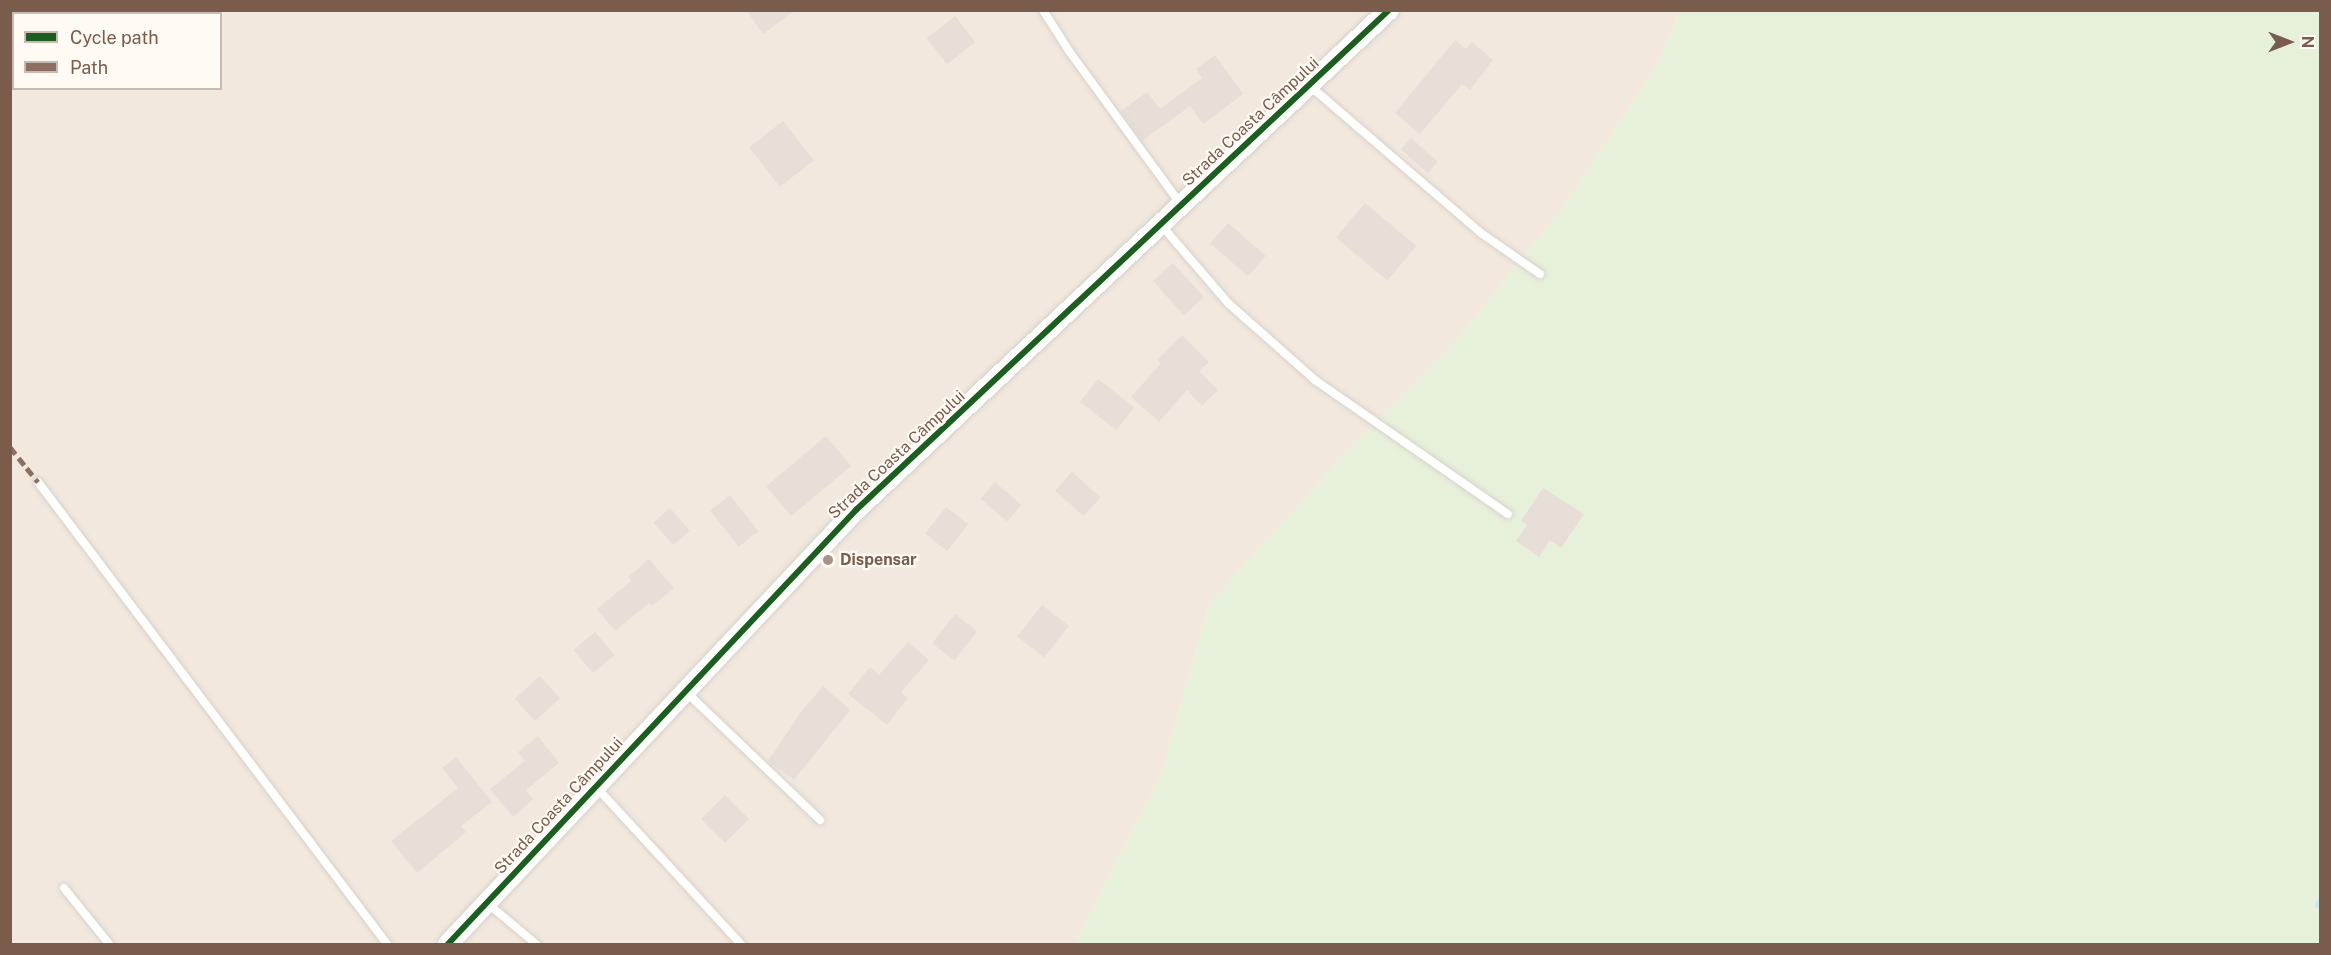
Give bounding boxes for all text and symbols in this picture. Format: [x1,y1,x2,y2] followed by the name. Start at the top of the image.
[12,12,222,90] legend
[2259,12,2319,72] north arrow
[70,27,159,48] text: Cycle path
[2298,36,2317,48] text: N
[1179,54,1323,190] street label: Strada Coasta Câmpului
[70,57,108,78] text: Path
[825,387,969,523] street label: Strada Coasta Câmpului
[840,550,917,570] place label: Dispensar
[821,553,835,567] marker: Dispensar
[491,734,627,878] street label: Strada Coasta Câmpului

